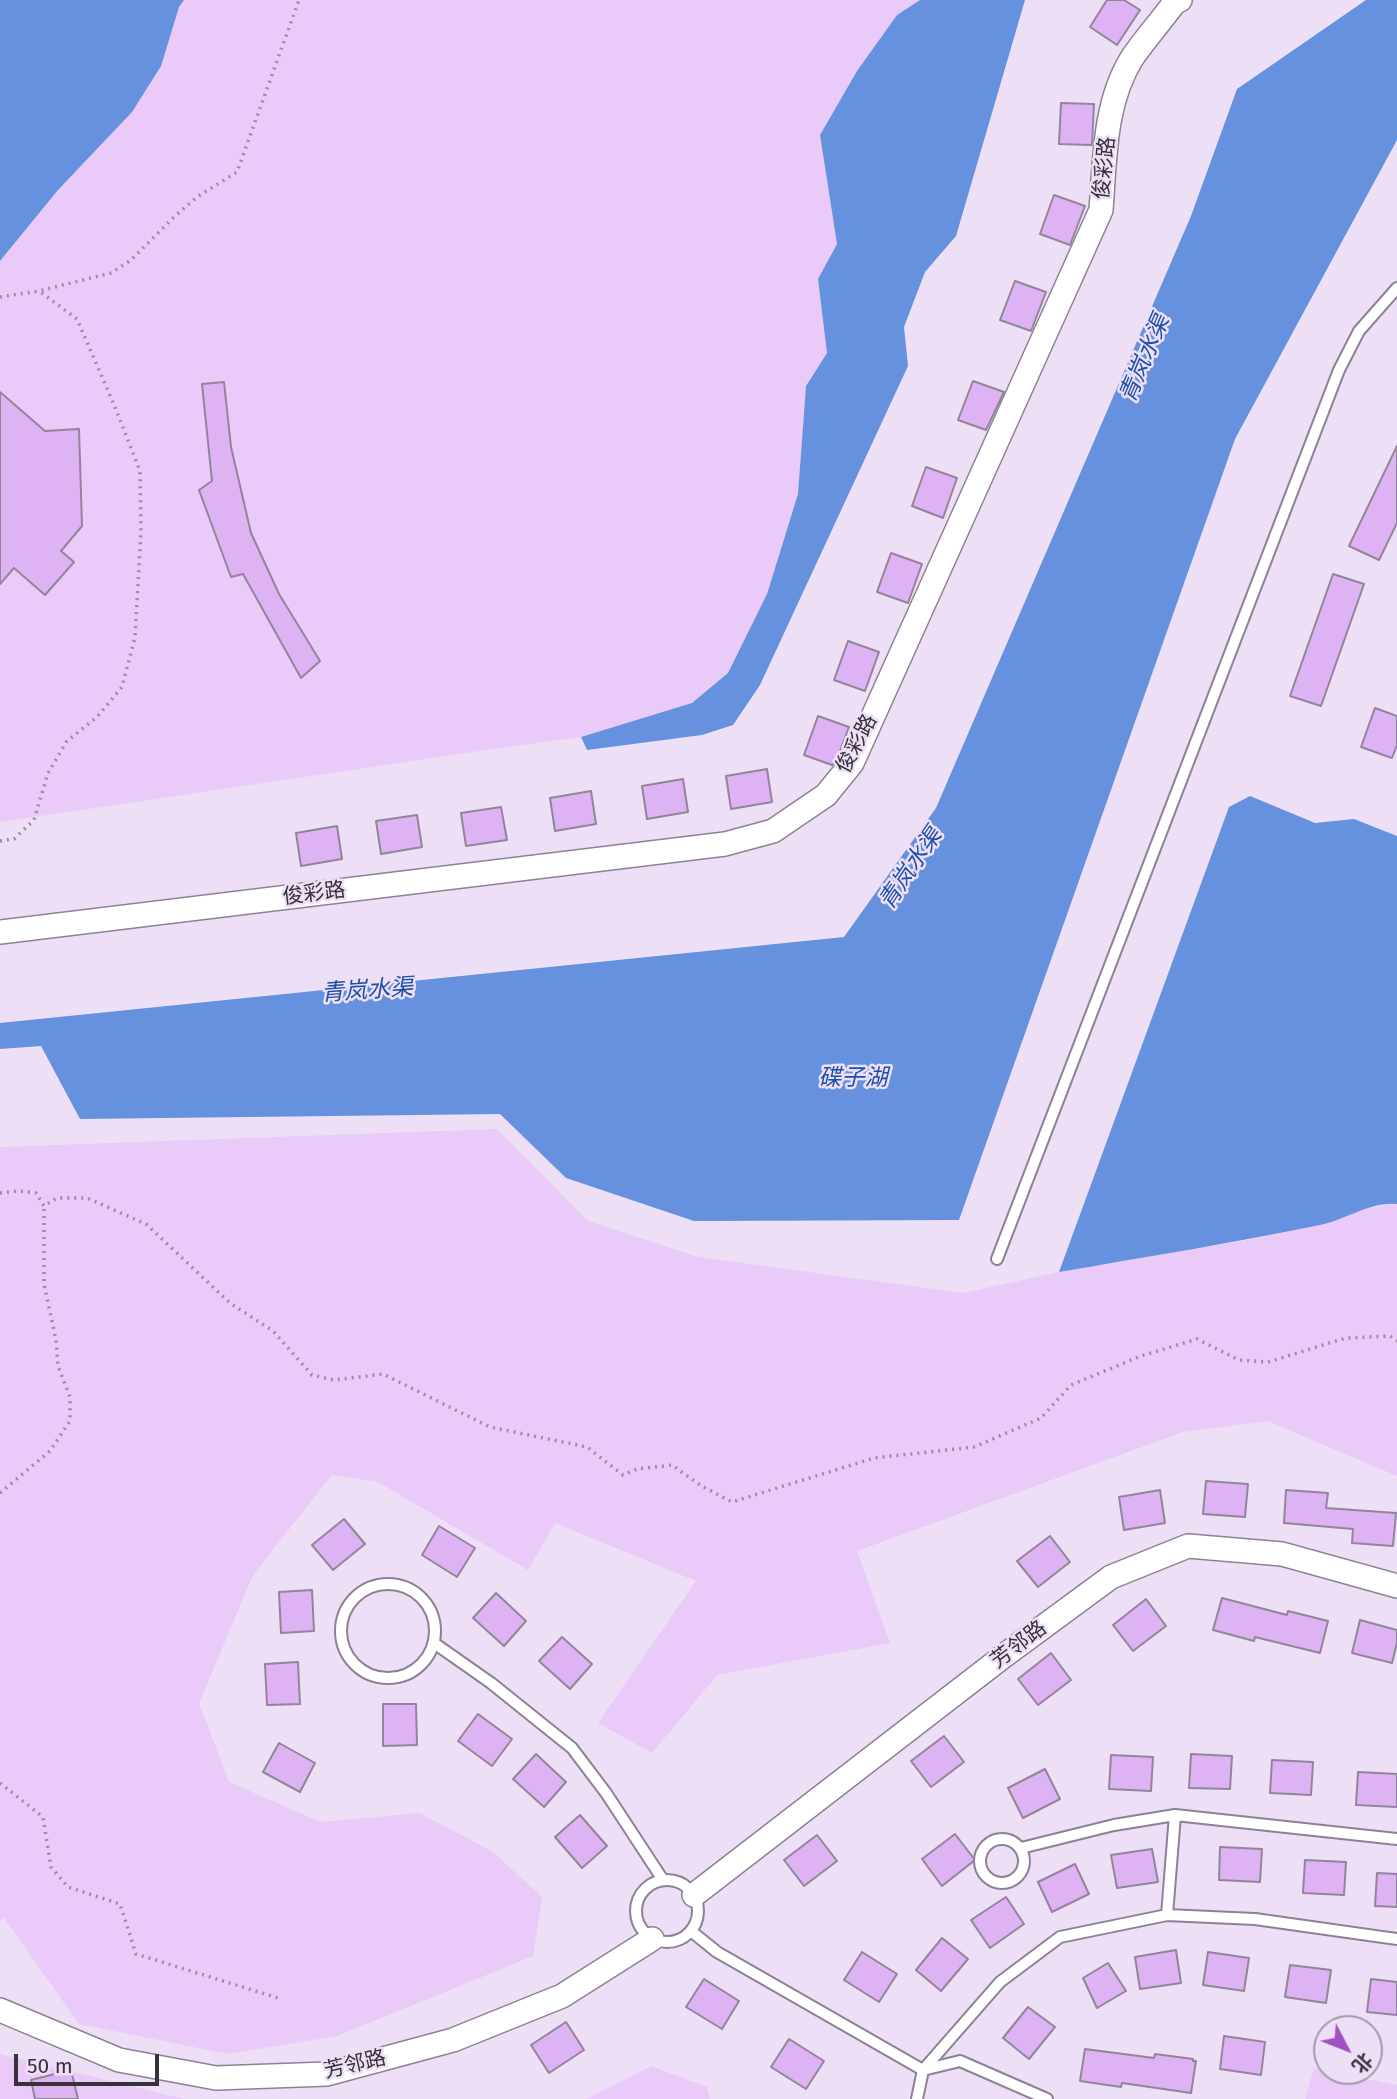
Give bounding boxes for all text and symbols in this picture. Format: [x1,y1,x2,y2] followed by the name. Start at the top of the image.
[1089,135,1121,201] street label: 俊彩路
[1114,311,1176,407] water label: 青岚水渠
[831,710,883,778] street label: 俊彩路
[874,823,948,915] water label: 青岚水渠
[281,878,347,910] street label: 俊彩路
[320,974,414,1008] water label: 青岚水渠
[819,1065,887,1093] water label: 碟子湖
[986,1616,1052,1674] street label: 芳邻路
[1313,2015,1383,2085] north arrow
[18,2039,163,2084] scale bar
[321,2046,389,2084] street label: 芳邻路
[1348,2048,1377,2078] text: 北
[27,2053,73,2079] text: 50 m

